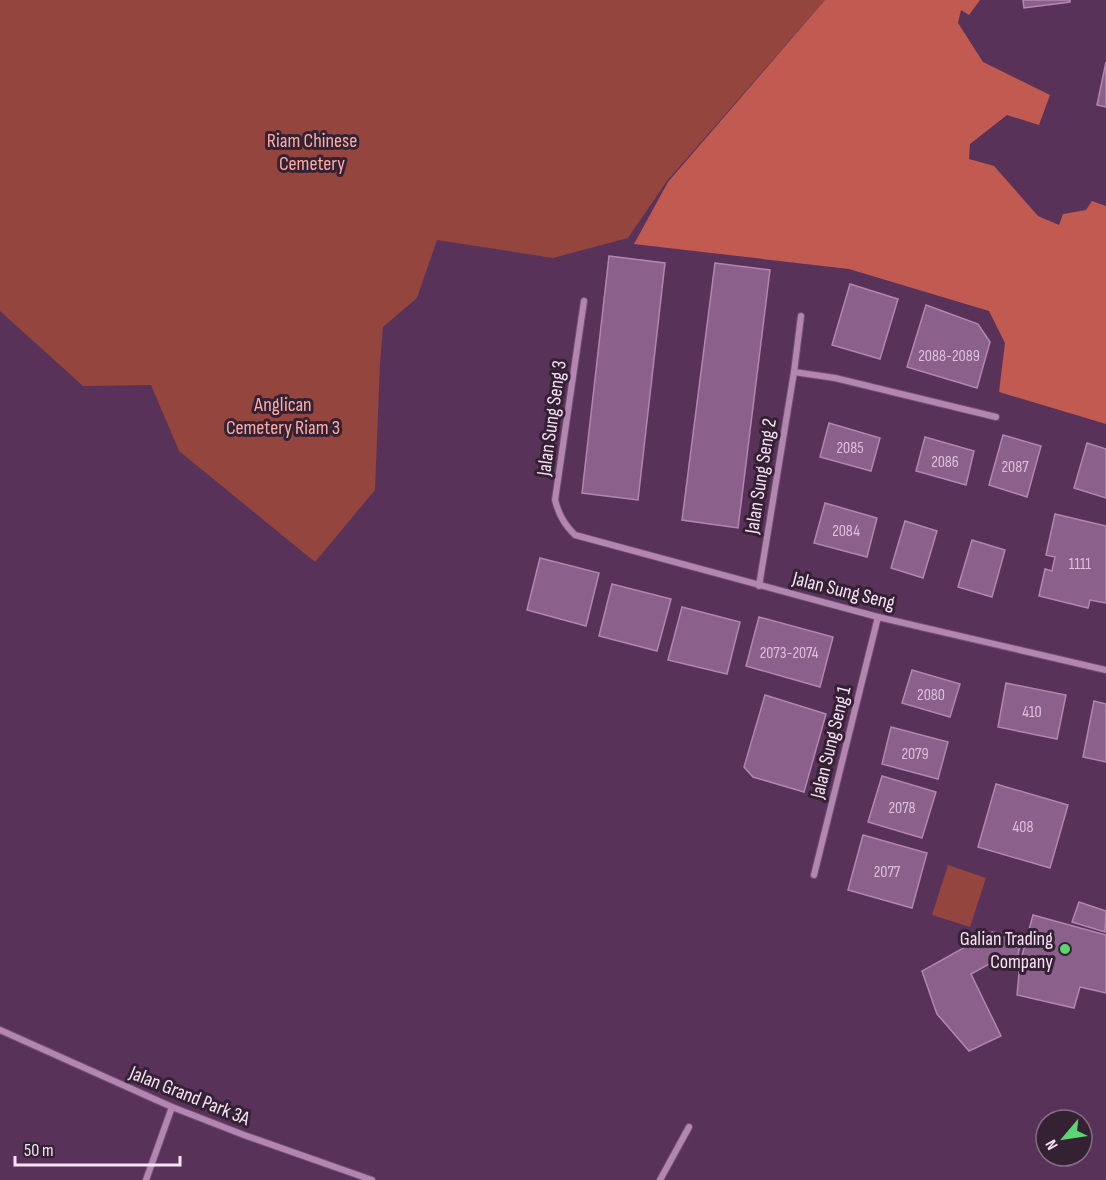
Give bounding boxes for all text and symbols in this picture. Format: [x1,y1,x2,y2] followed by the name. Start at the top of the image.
[267,129,357,176] park label: Riam Chinese Cemetery
[918,347,980,366] house number: 2088-2089
[532,359,572,478] street label: Jalan Sung Seng 3
[226,393,340,440] park label: Anglican Cemetery Riam 3
[740,417,782,536] street label: Jalan Sung Seng 2
[836,439,864,458] house number: 2085
[931,453,959,472] house number: 2086
[1001,458,1029,477] house number: 2087
[832,522,860,541] house number: 2084
[1069,555,1092,574] house number: 1111
[789,566,897,615] street label: Jalan Sung Seng
[760,644,819,663] house number: 2073-2074
[805,684,857,802] street label: Jalan Sung Seng 1
[917,686,945,705] house number: 2080
[1022,703,1042,722] house number: 410
[901,745,929,764] house number: 2079
[888,799,916,818] house number: 2078
[1013,818,1033,837] house number: 408
[874,863,901,882] house number: 2077
[960,927,1053,974] place label: Galian Trading Company
[1058,942,1072,956] marker: Galian Trading Company
[125,1061,254,1131] street label: Jalan Grand Park 3A
[1034,1108,1094,1168] north arrow
[15,1129,180,1167] scale bar
[1042,1136,1063,1153] text: N
[24,1140,54,1161] text: 50 m

